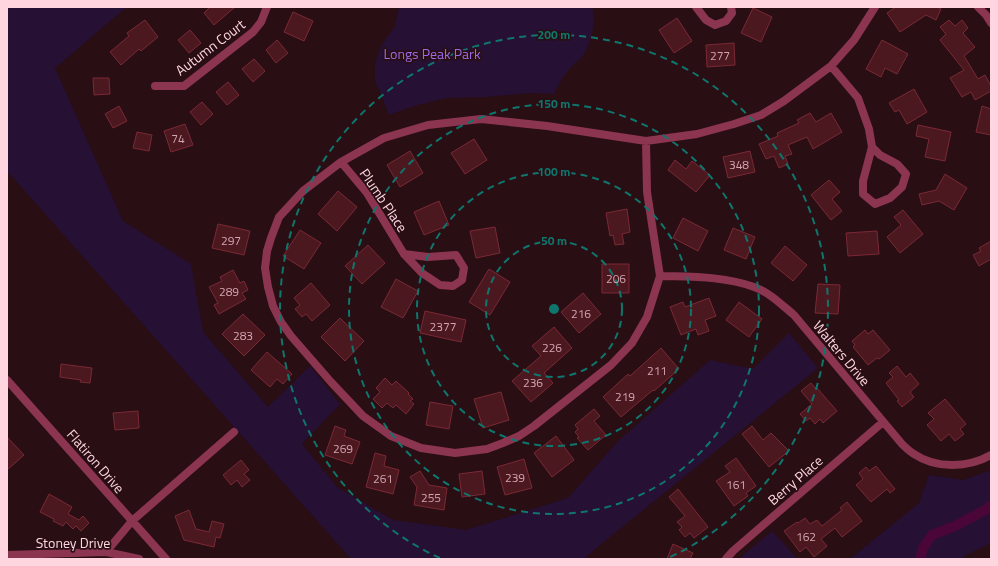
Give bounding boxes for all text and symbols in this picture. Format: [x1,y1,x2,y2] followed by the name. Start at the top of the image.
[171,14,249,80] street label: Autumn Court
[538,25,570,44] text: 200 m
[383,43,481,64] park label: Longs Peak Park
[710,46,730,65] house number: 277
[538,94,570,113] text: 150 m
[171,129,185,148] house number: 74
[729,155,749,174] house number: 348
[538,162,570,181] text: 100 m
[355,164,413,236] street label: Plumb Place
[221,231,241,250] house number: 297
[541,231,567,250] text: 50 m
[606,269,626,288] house number: 206
[219,282,239,301] house number: 289
[547,302,561,316] centre of rings
[571,304,591,323] house number: 216
[808,316,876,390] street label: Walters Drive
[430,317,456,336] house number: 2377
[233,326,253,345] house number: 283
[542,338,562,357] house number: 226
[647,361,667,380] house number: 211
[523,373,543,392] house number: 236
[615,387,635,406] house number: 219
[62,424,130,498] street label: Flatiron Drive
[333,439,353,458] house number: 269
[763,450,827,510] street label: Berry Place
[505,468,525,487] house number: 239
[373,469,393,488] house number: 261
[726,475,746,494] house number: 161
[421,488,441,507] house number: 255
[796,527,816,546] house number: 162
[36,532,110,553] street label: Stoney Drive

